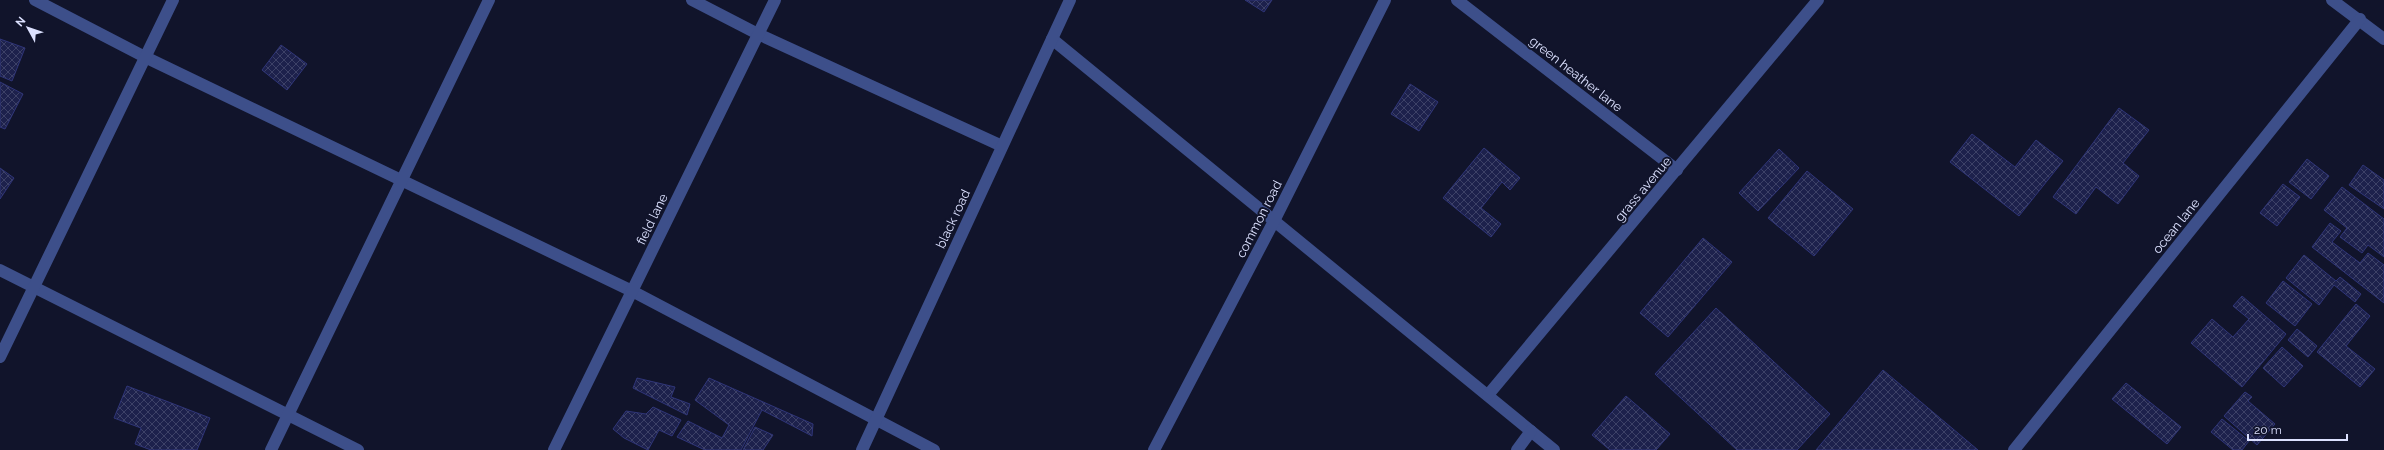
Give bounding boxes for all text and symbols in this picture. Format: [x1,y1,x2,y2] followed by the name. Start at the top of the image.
[8,8,48,48] north arrow
[13,14,28,29] text: N
[1527,33,1626,115] street label: green heather lane
[1612,153,1675,224] street label: grass avenue
[1233,178,1285,260] street label: common road
[933,187,973,251] street label: black road
[633,191,671,247] street label: field lane
[2149,195,2203,256] street label: ocean lane
[2248,416,2347,442] scale bar
[2254,423,2282,437] text: 20 m

